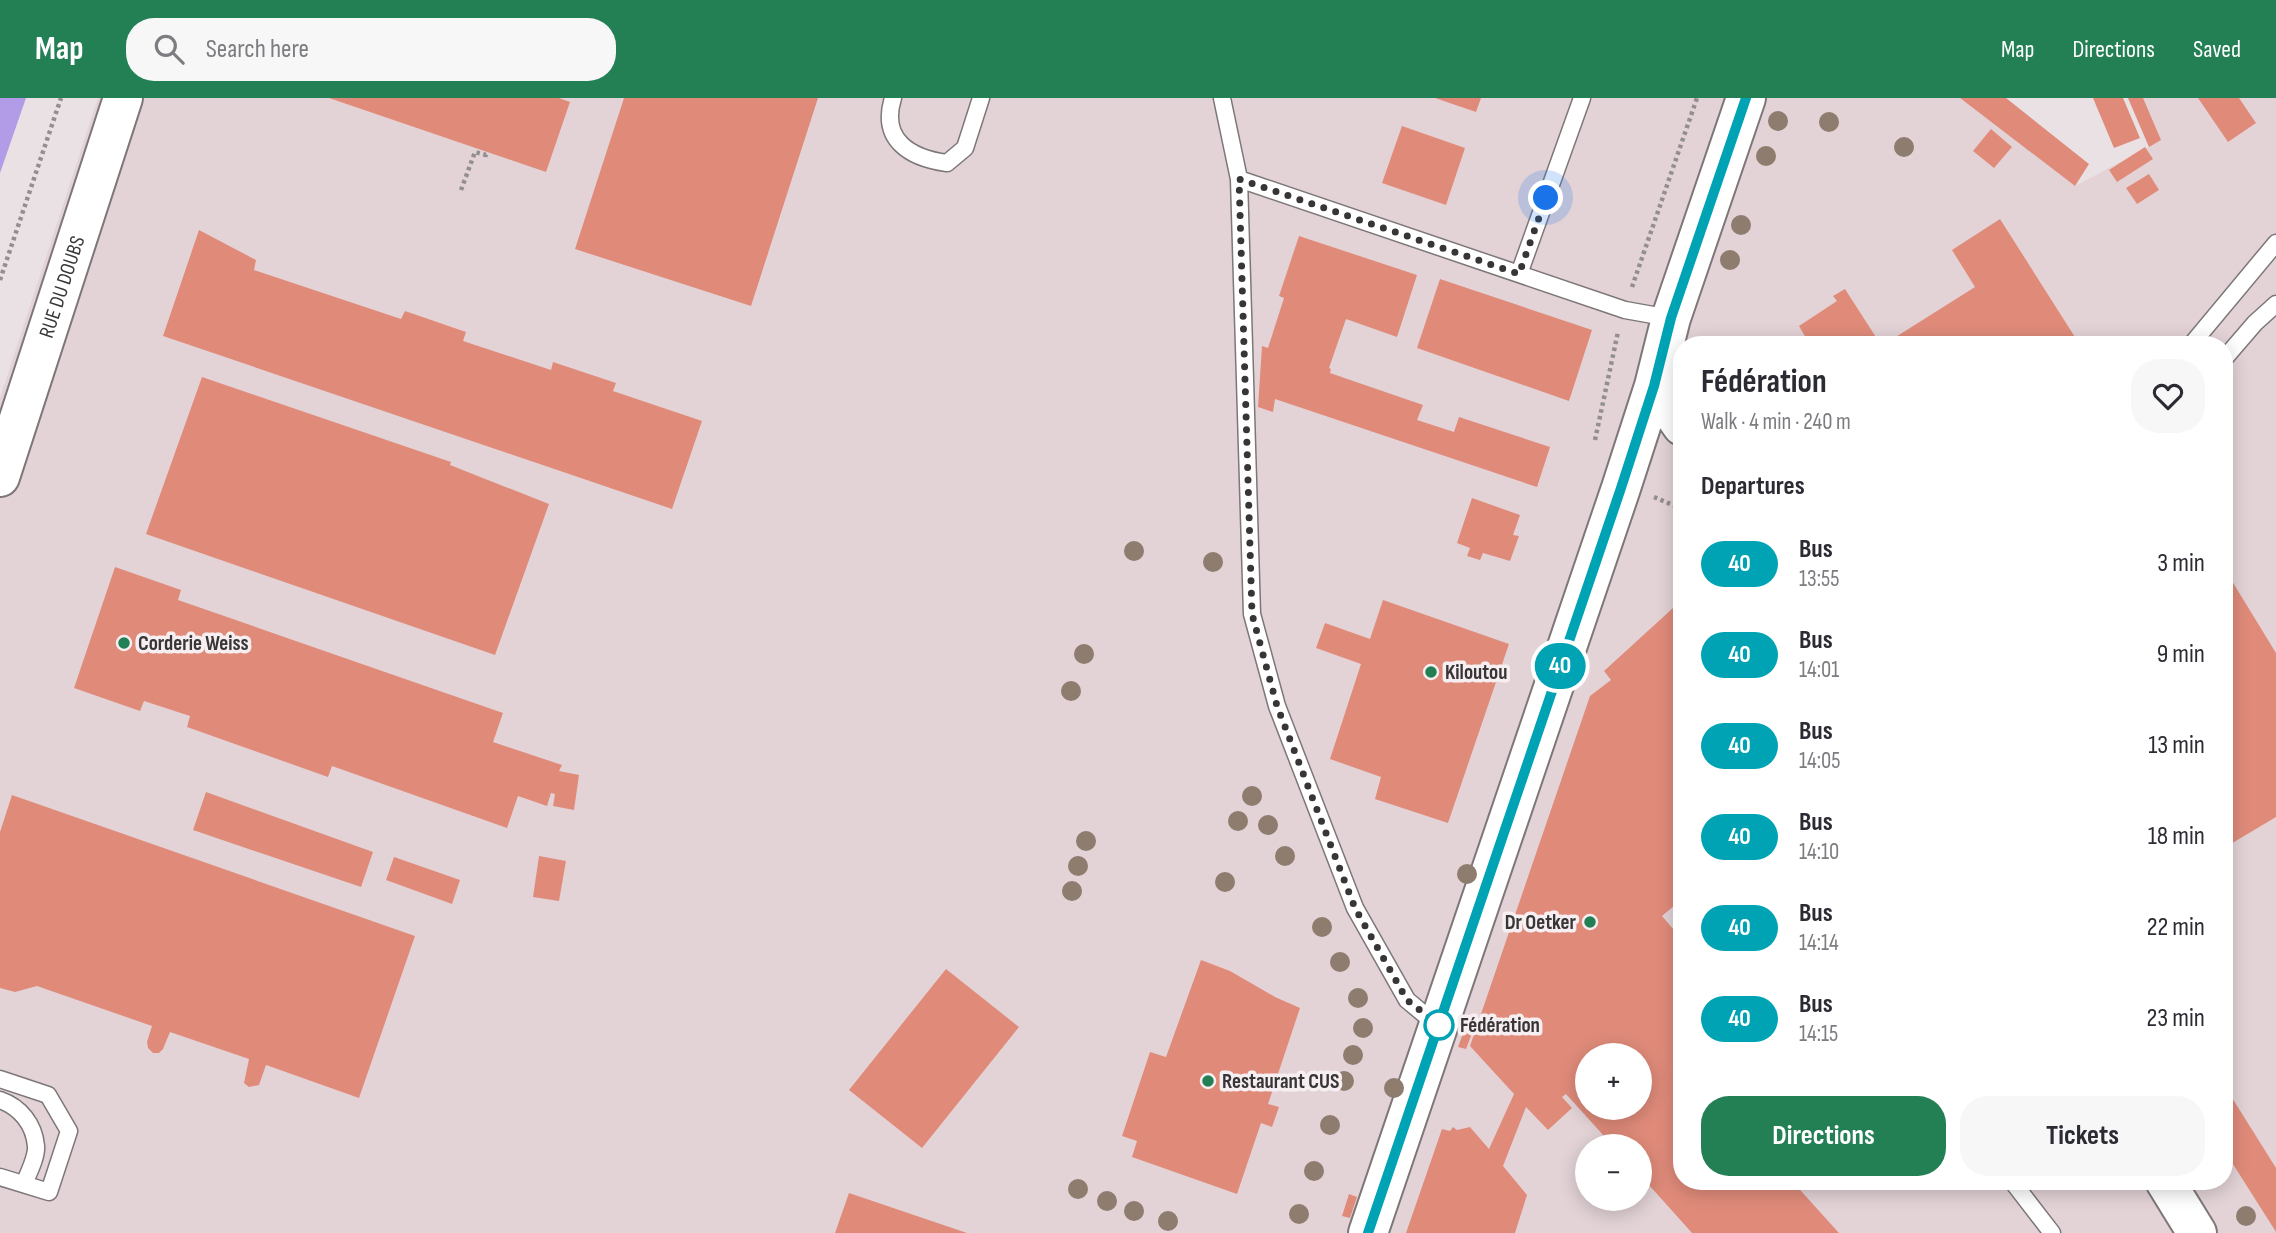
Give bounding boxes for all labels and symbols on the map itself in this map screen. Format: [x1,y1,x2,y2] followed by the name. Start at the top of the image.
[1528,180,1563,215] your location
[34,233,90,341] street label: RUE DU DOUBS
[138,631,249,656] place label: Corderie Weiss
[116,635,132,651] marker: Corderie Weiss
[1528,643,1592,689] line badge: 40
[1445,660,1507,685] place label: Kiloutou
[1423,664,1439,680] marker: Kiloutou
[1505,910,1577,935] place label: Dr Oetker
[1582,914,1598,930] marker: Dr Oetker
[1424,1010,1454,1040] marker: Fédération
[1460,1013,1540,1038] place label: Fédération
[1222,1069,1339,1094] place label: Restaurant CUS
[1200,1073,1216,1089] marker: Restaurant CUS

